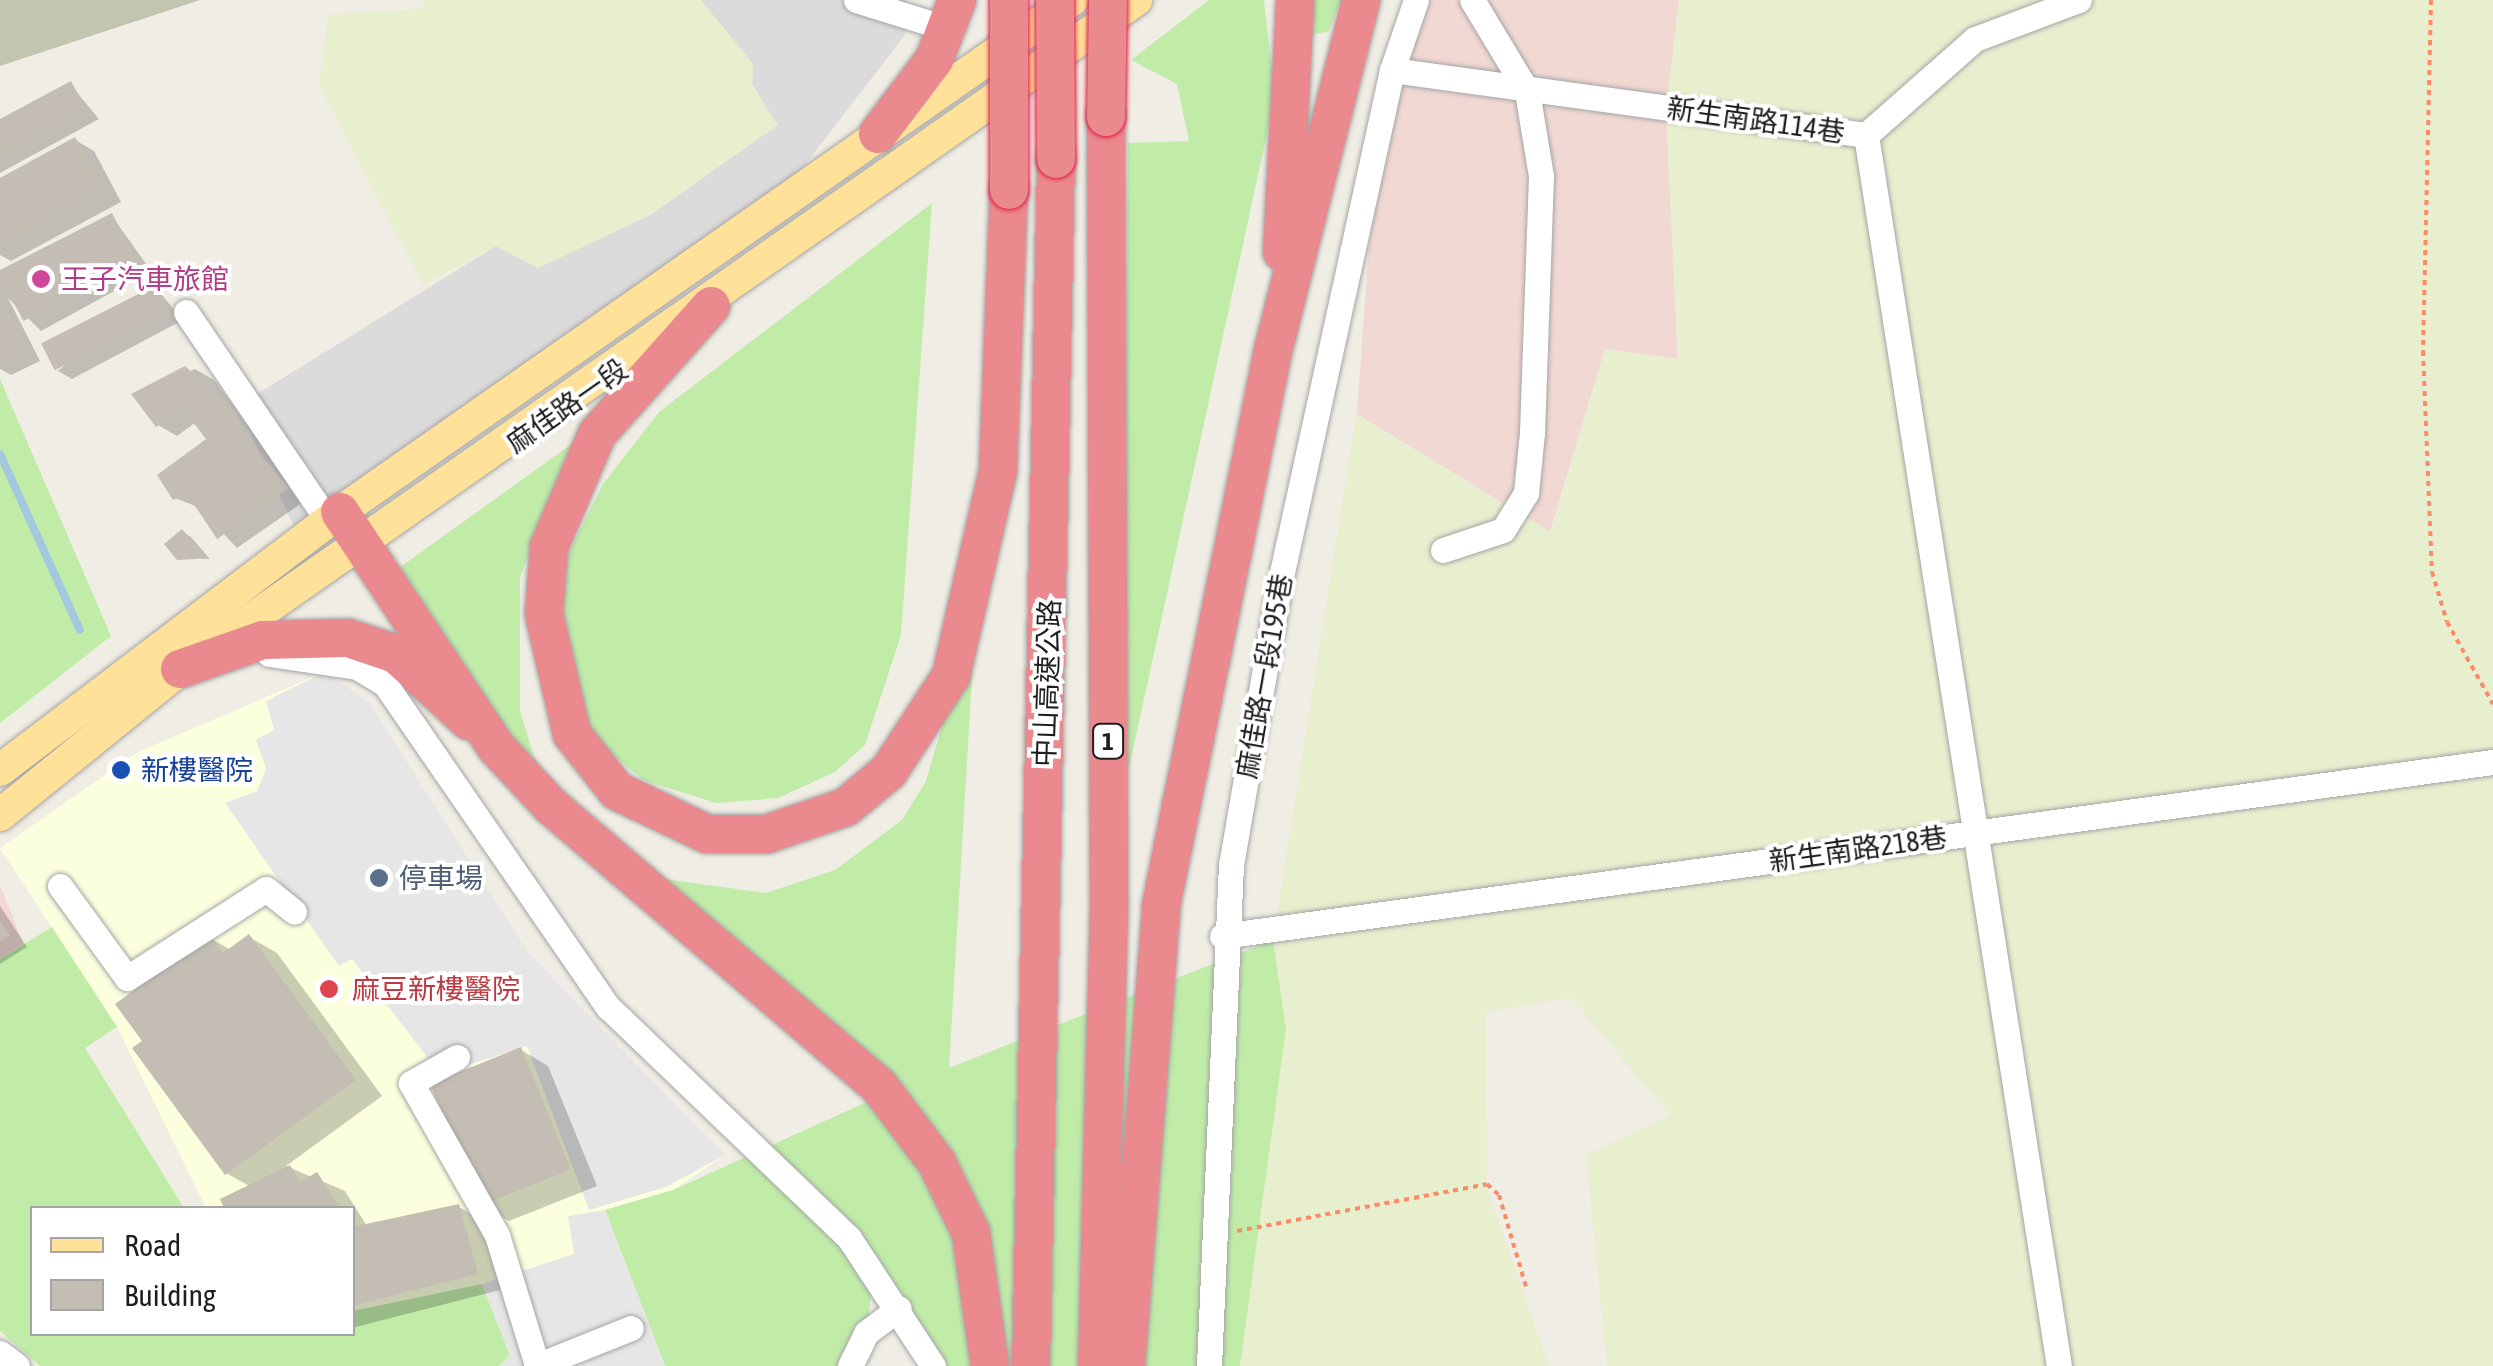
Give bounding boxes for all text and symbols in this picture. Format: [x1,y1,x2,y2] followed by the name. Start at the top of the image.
[1665,91,1847,149] street label: 新生南路114巷
[61,262,229,296] place label: 王子汽車旅館
[30,268,52,290] marker: 王子汽車旅館
[500,352,634,460] street label: 麻佳路一段
[1229,571,1299,781] street label: 麻佳路一段195巷
[1027,598,1067,768] street label: 中山高速公路
[1090,721,1126,761] road number: 1
[141,753,253,787] place label: 新樓醫院
[110,759,132,781] marker: 新樓醫院
[1767,820,1949,878] street label: 新生南路218巷
[399,861,483,895] place label: 停車場
[368,867,390,889] marker: 停車場
[352,972,520,1006] place label: 麻豆新樓醫院
[316,976,342,1002] marker: 麻豆新樓醫院
[30,1206,355,1336] legend
[124,1228,181,1262] text: Road
[124,1278,216,1312] text: Building

